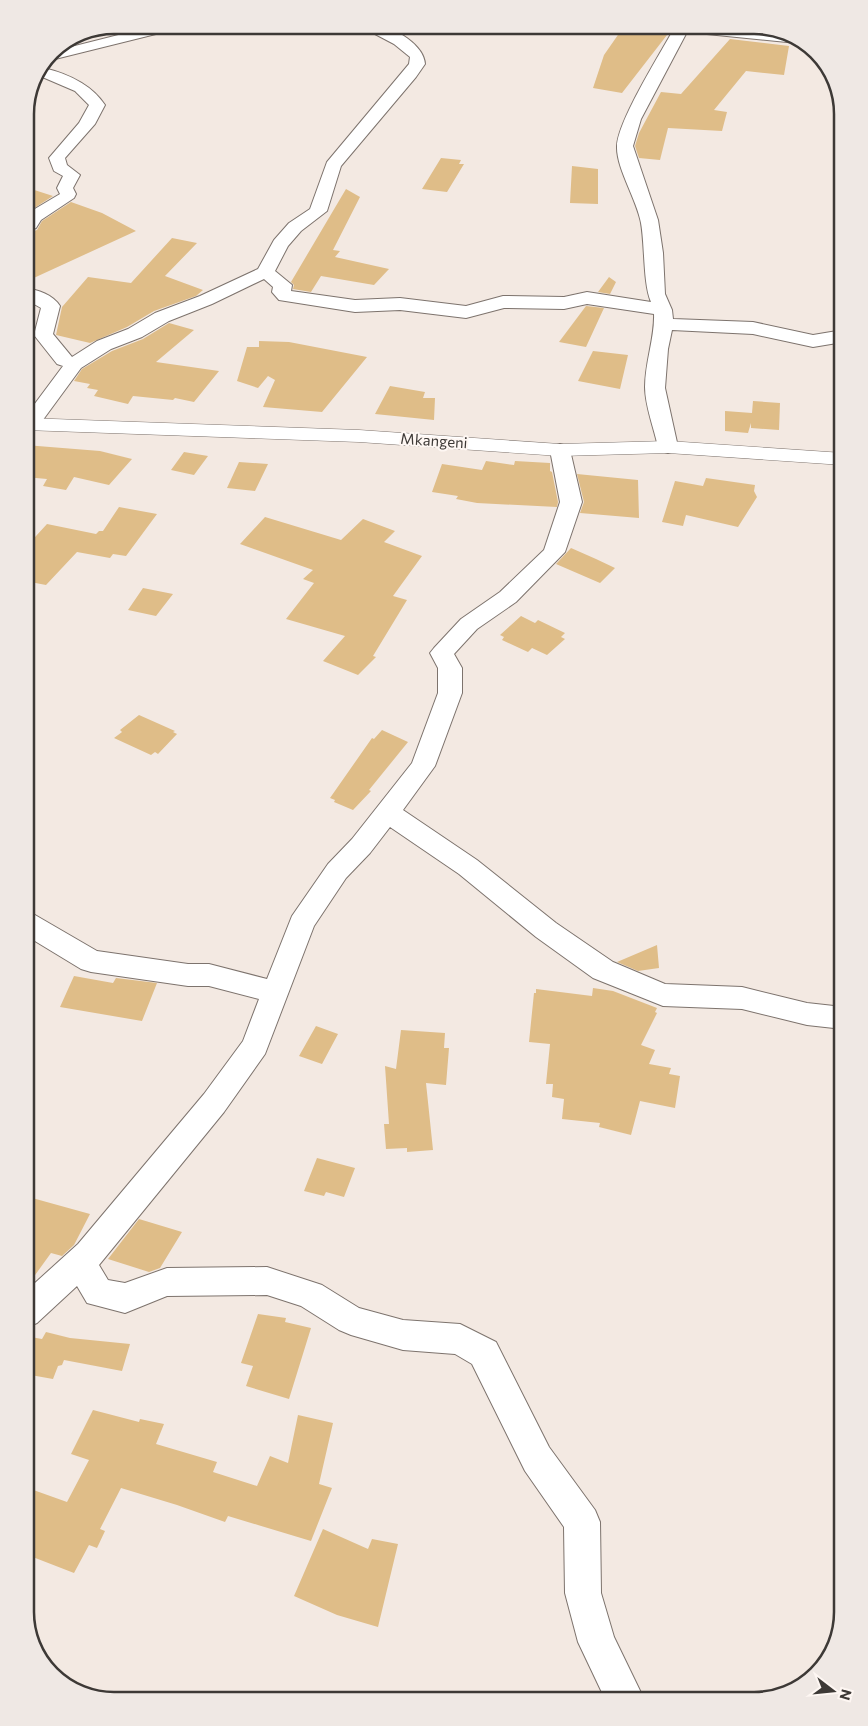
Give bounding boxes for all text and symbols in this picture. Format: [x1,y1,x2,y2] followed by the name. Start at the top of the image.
[400,429,468,451] street label: Mkangeni
[808,1666,858,1716] north arrow
[836,1687,856,1702] text: N

